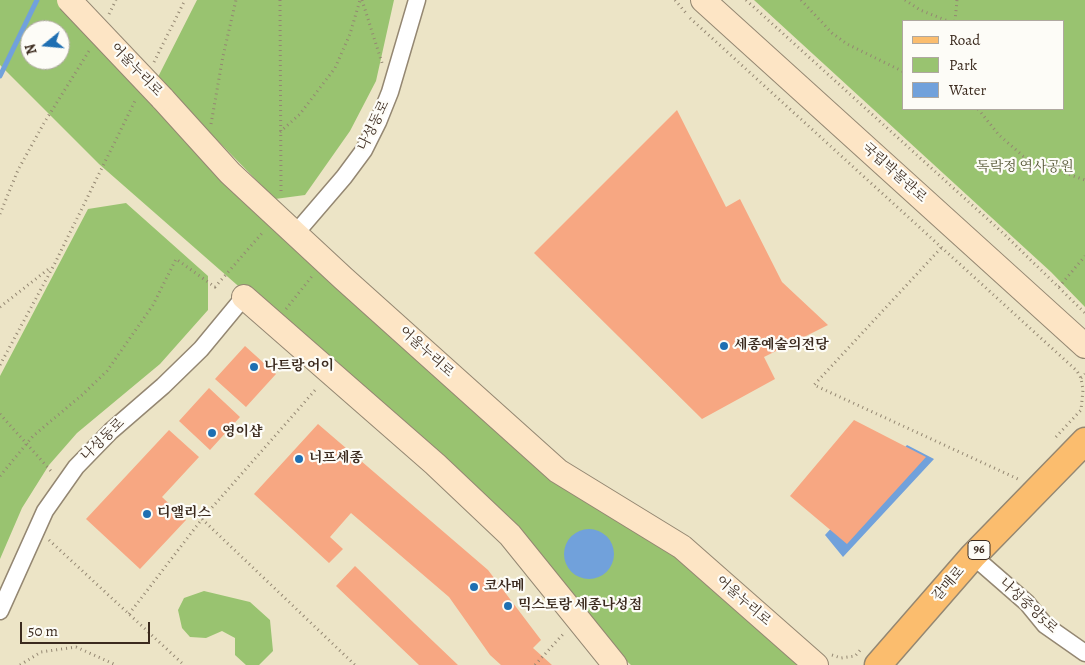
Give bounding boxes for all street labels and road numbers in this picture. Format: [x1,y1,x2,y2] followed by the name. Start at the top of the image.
[106,40,166,100] street label: 어울누리로
[355,98,393,154] street label: 나성동로
[858,140,930,206] street label: 국립박물관로
[395,323,457,381] street label: 어울누리로
[78,415,128,465] street label: 나성동로
[968,540,990,560] road number: 96
[929,563,969,605] street label: 갈매로
[712,572,774,630] street label: 어울누리로
[995,575,1061,637] street label: 나성중앙5로

